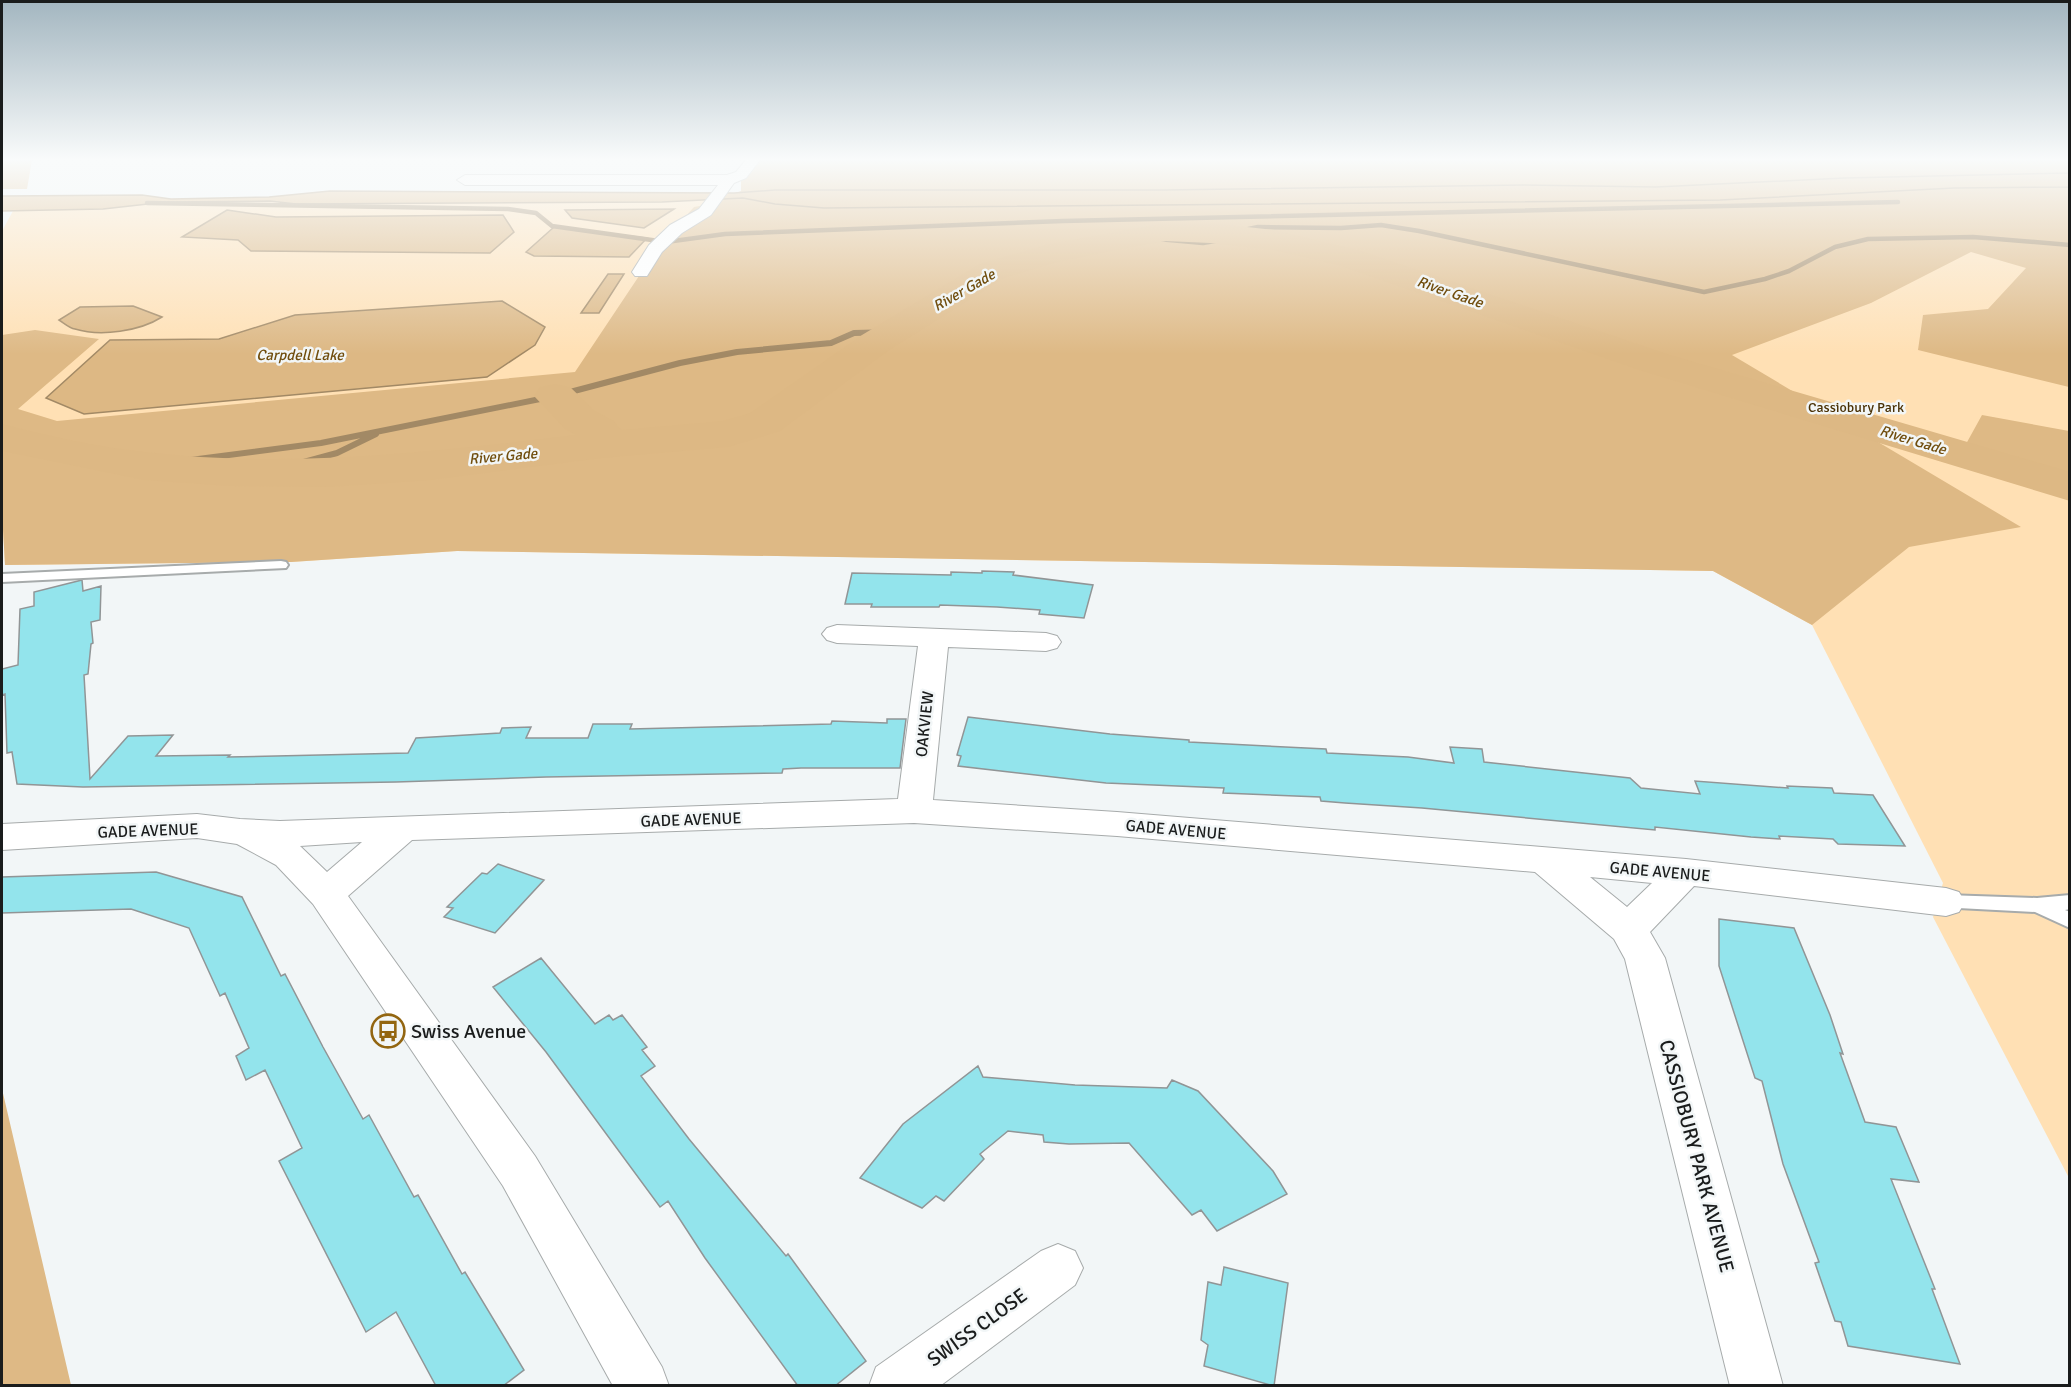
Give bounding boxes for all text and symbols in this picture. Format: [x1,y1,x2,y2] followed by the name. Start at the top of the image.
[930,264,999,315] water label: River Gade
[1415,272,1487,312] water label: River Gade
[256,346,345,364] water label: Carpdell Lake
[1808,399,1904,416] park label: Cassiobury Park
[1878,421,1950,459] water label: River Gade
[468,444,539,468] water label: River Gade
[912,690,938,758] street label: OAKVIEW
[640,808,742,832] street label: GADE AVENUE
[1125,816,1227,844] street label: GADE AVENUE
[97,819,199,843] street label: GADE AVENUE
[1609,858,1711,886] street label: GADE AVENUE
[370,1013,406,1049] bus stop icon: Swiss Avenue
[411,1019,526,1044] place label: Swiss Avenue
[1653,1037,1740,1275] street label: CASSIOBURY PARK AVENUE
[922,1283,1032,1372] street label: SWISS CLOSE

